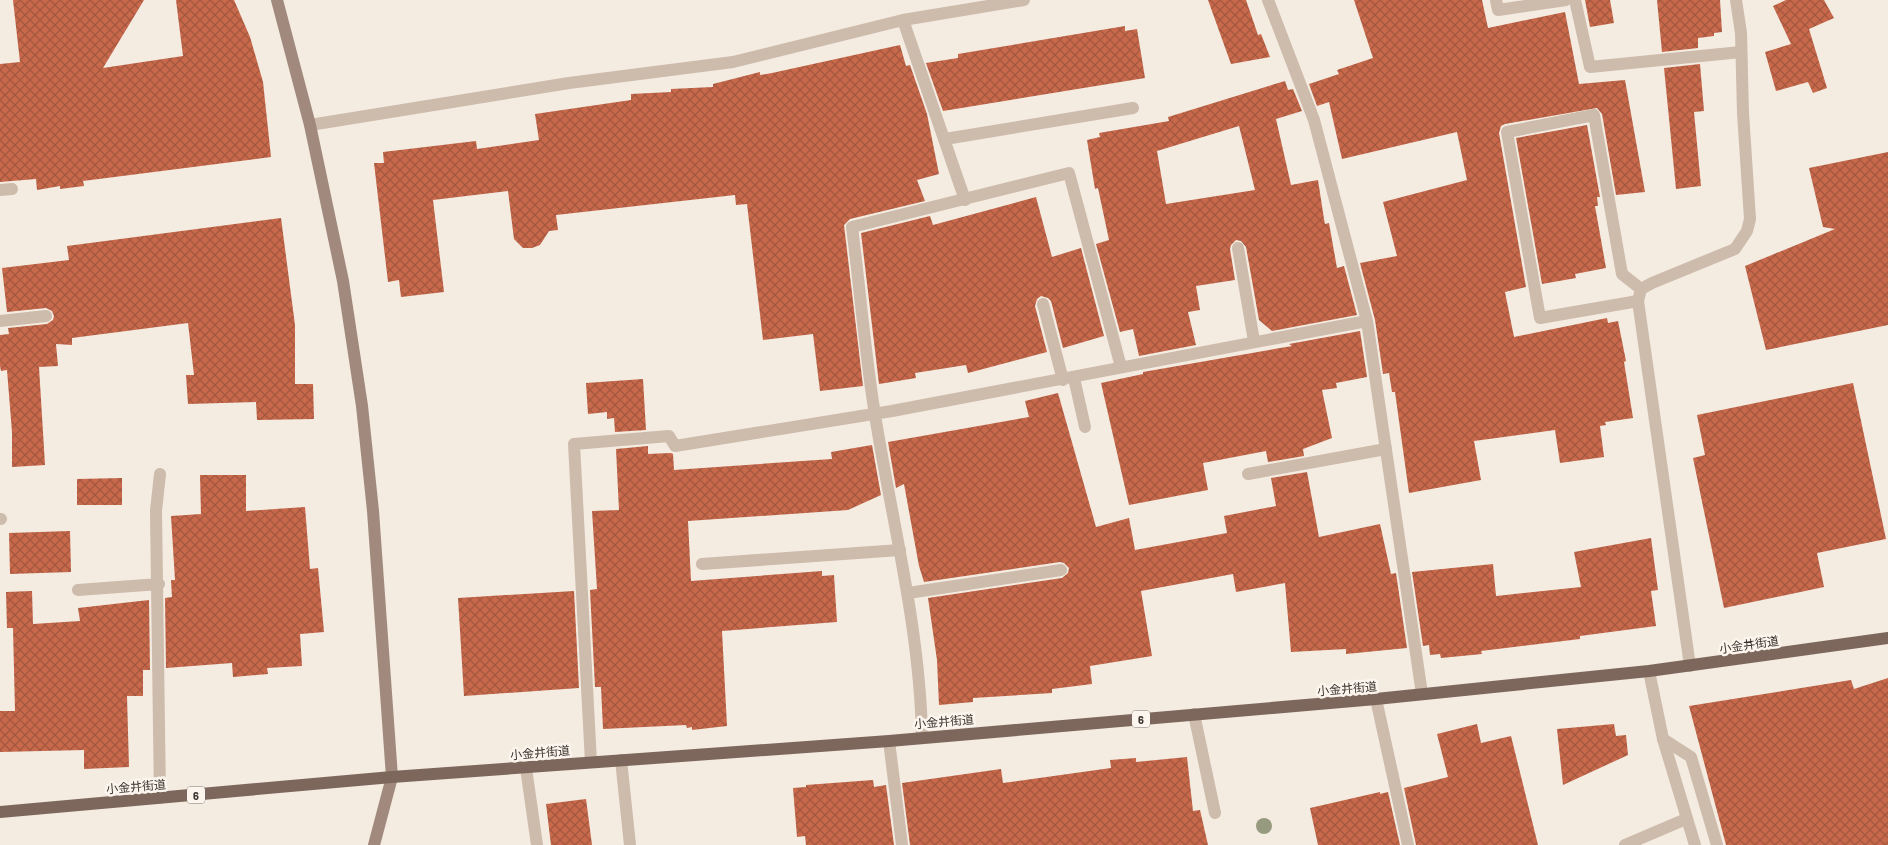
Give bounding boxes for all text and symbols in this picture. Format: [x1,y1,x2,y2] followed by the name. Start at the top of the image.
[1718,633,1780,655] street label: 小金井街道
[1316,678,1378,698] street label: 小金井街道
[913,711,975,731] street label: 小金井街道
[1132,711,1150,728] road number: 6
[509,742,571,762] street label: 小金井街道
[105,776,167,796] street label: 小金井街道
[187,786,205,804] road number: 6

